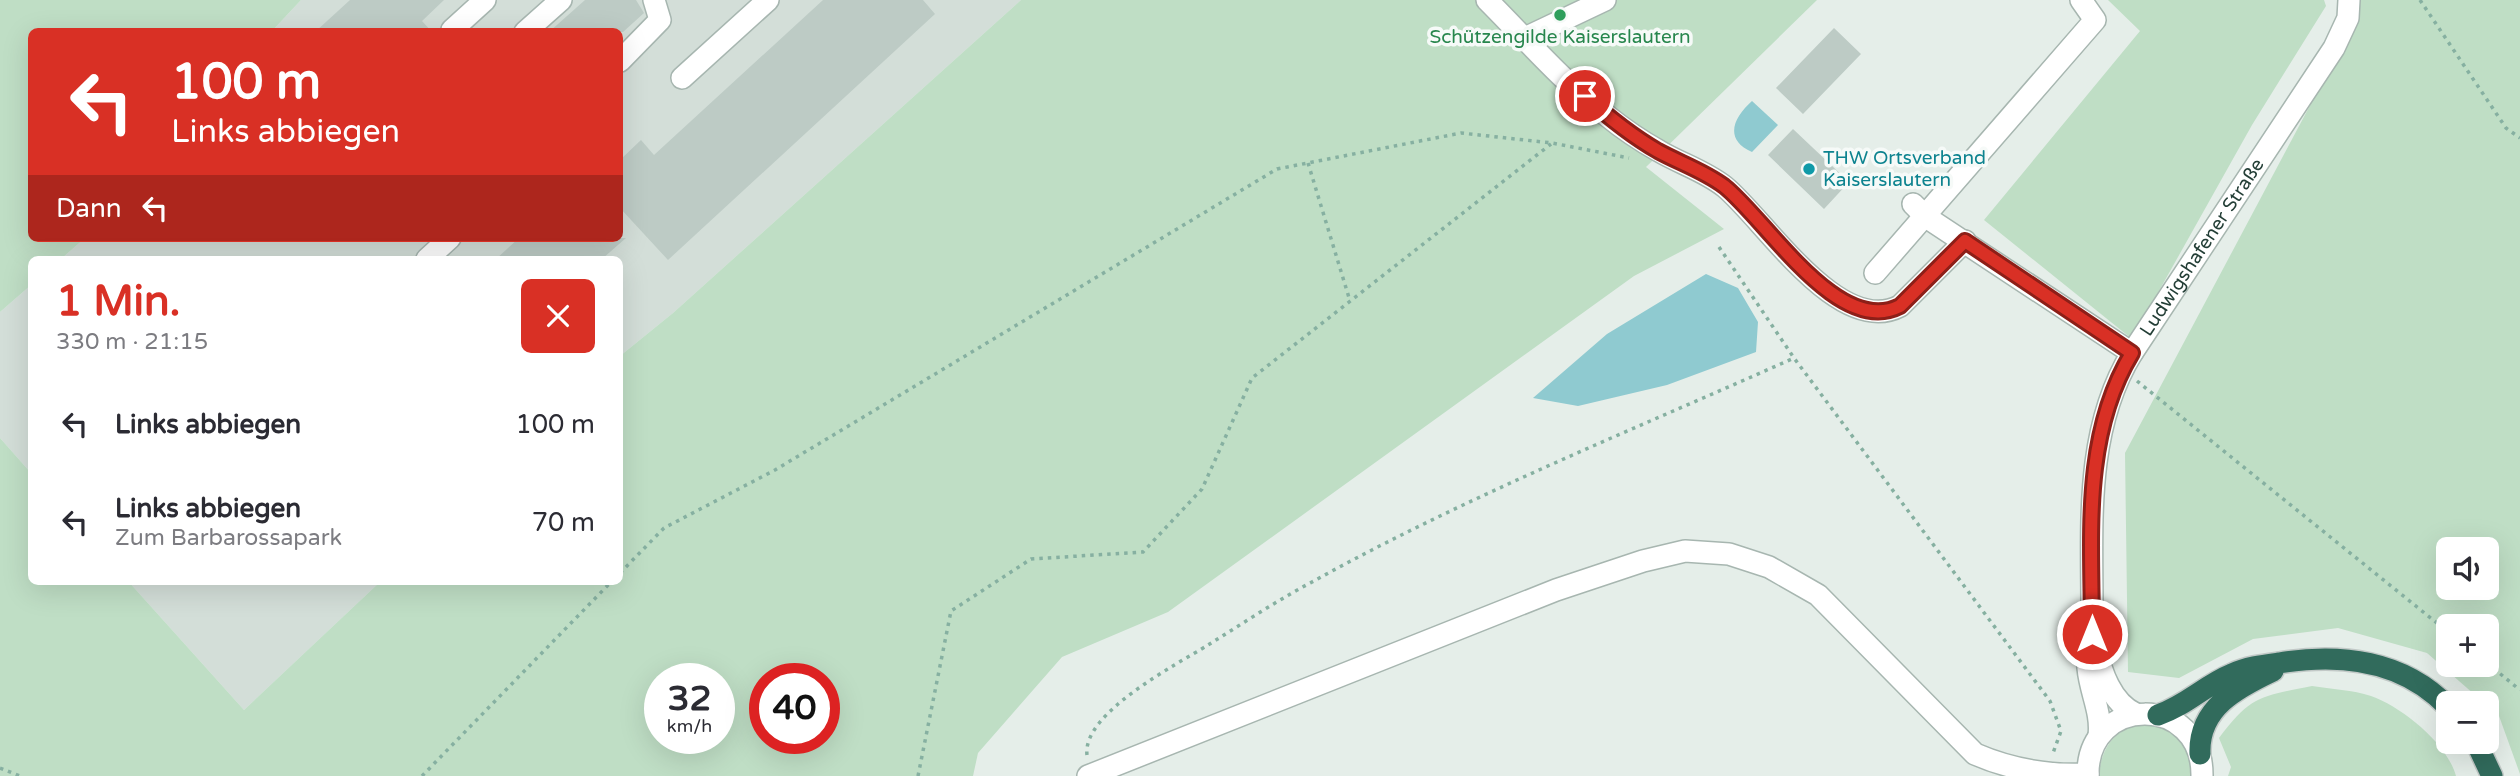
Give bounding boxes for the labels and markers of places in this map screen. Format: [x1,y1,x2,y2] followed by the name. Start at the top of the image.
[1552,7,1568,23] marker: Schützengilde Kaiserslautern
[1429,26,1691,48] place label: Schützengilde Kaiserslautern
[1555,66,1615,126] pin
[1823,147,1986,191] place label: THW Ortsverband Kaiserslautern
[1801,161,1817,177] marker: THW Ortsverband Kaiserslautern

